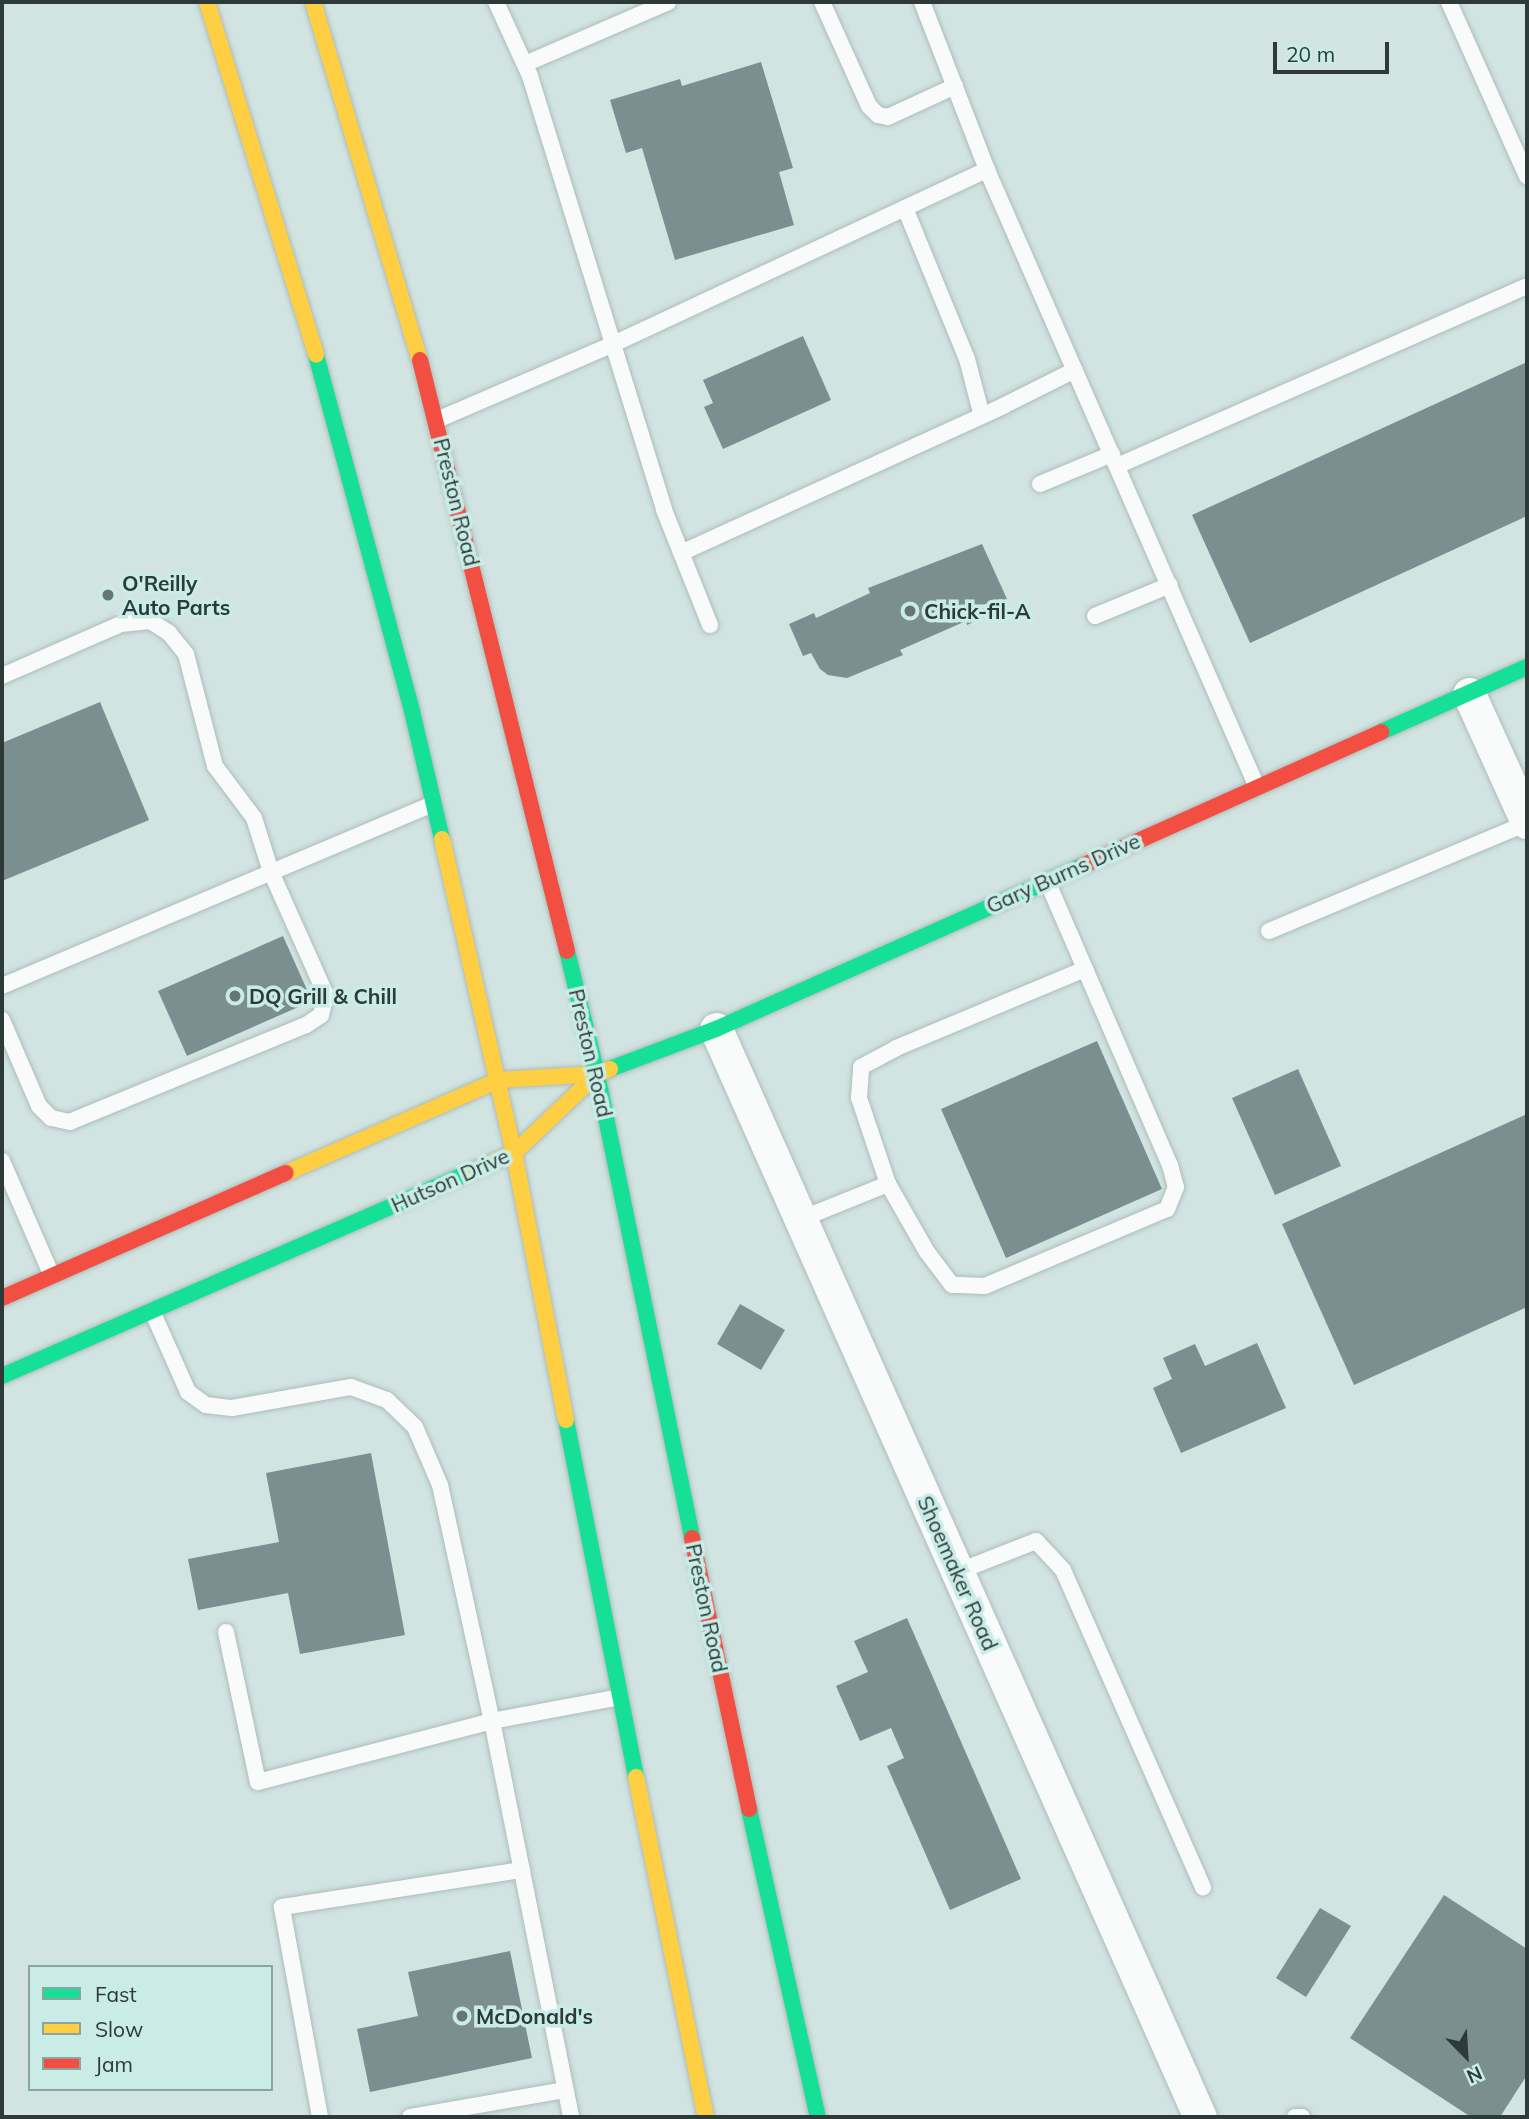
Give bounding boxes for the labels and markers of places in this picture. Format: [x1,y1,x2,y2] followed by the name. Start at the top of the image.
[122,570,230,620] place label: O'Reilly Auto Parts
[100,587,116,603] marker: O'Reilly Auto Parts
[924,598,1031,624] place label: Chick-fil-A
[902,603,918,619] marker: Chick-fil-A
[249,983,397,1009] place label: DQ Grill & Chill
[227,988,243,1004] marker: DQ Grill & Chill
[476,2003,593,2029] place label: McDonald's
[454,2008,470,2024] marker: McDonald's

